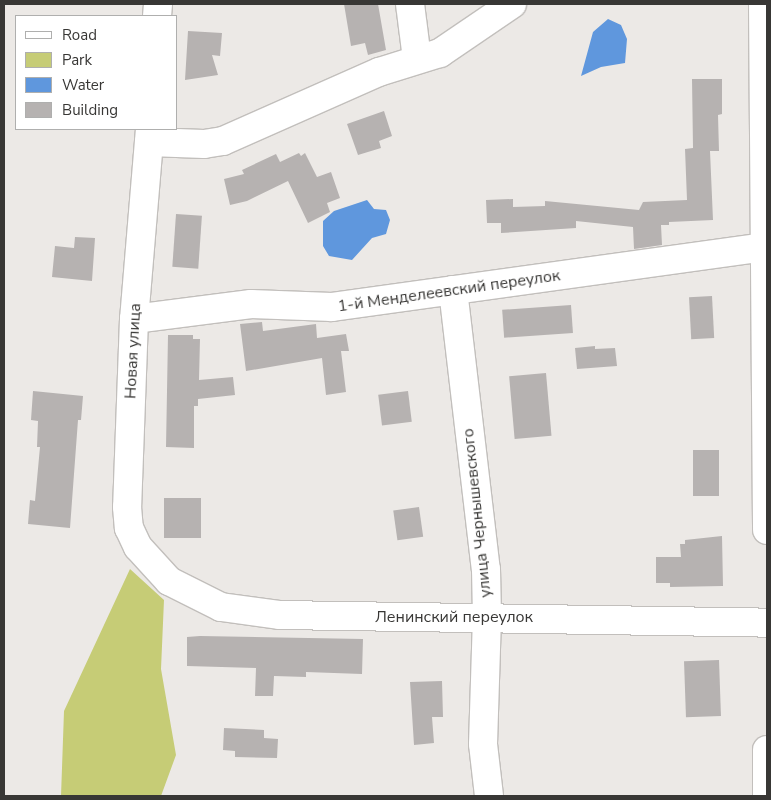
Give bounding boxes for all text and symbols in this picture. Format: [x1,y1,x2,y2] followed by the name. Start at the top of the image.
[15,15,178,130] legend
[62,25,97,45] text: Road
[62,50,92,70] text: Park
[62,75,104,95] text: Water
[62,100,118,120] text: Building
[337,266,561,316] street label: 1-й Менделеевский переулок
[121,303,145,399] street label: Новая улица
[459,427,495,599] street label: улица Чернышевского
[375,607,533,627] street label: Ленинский переулок

